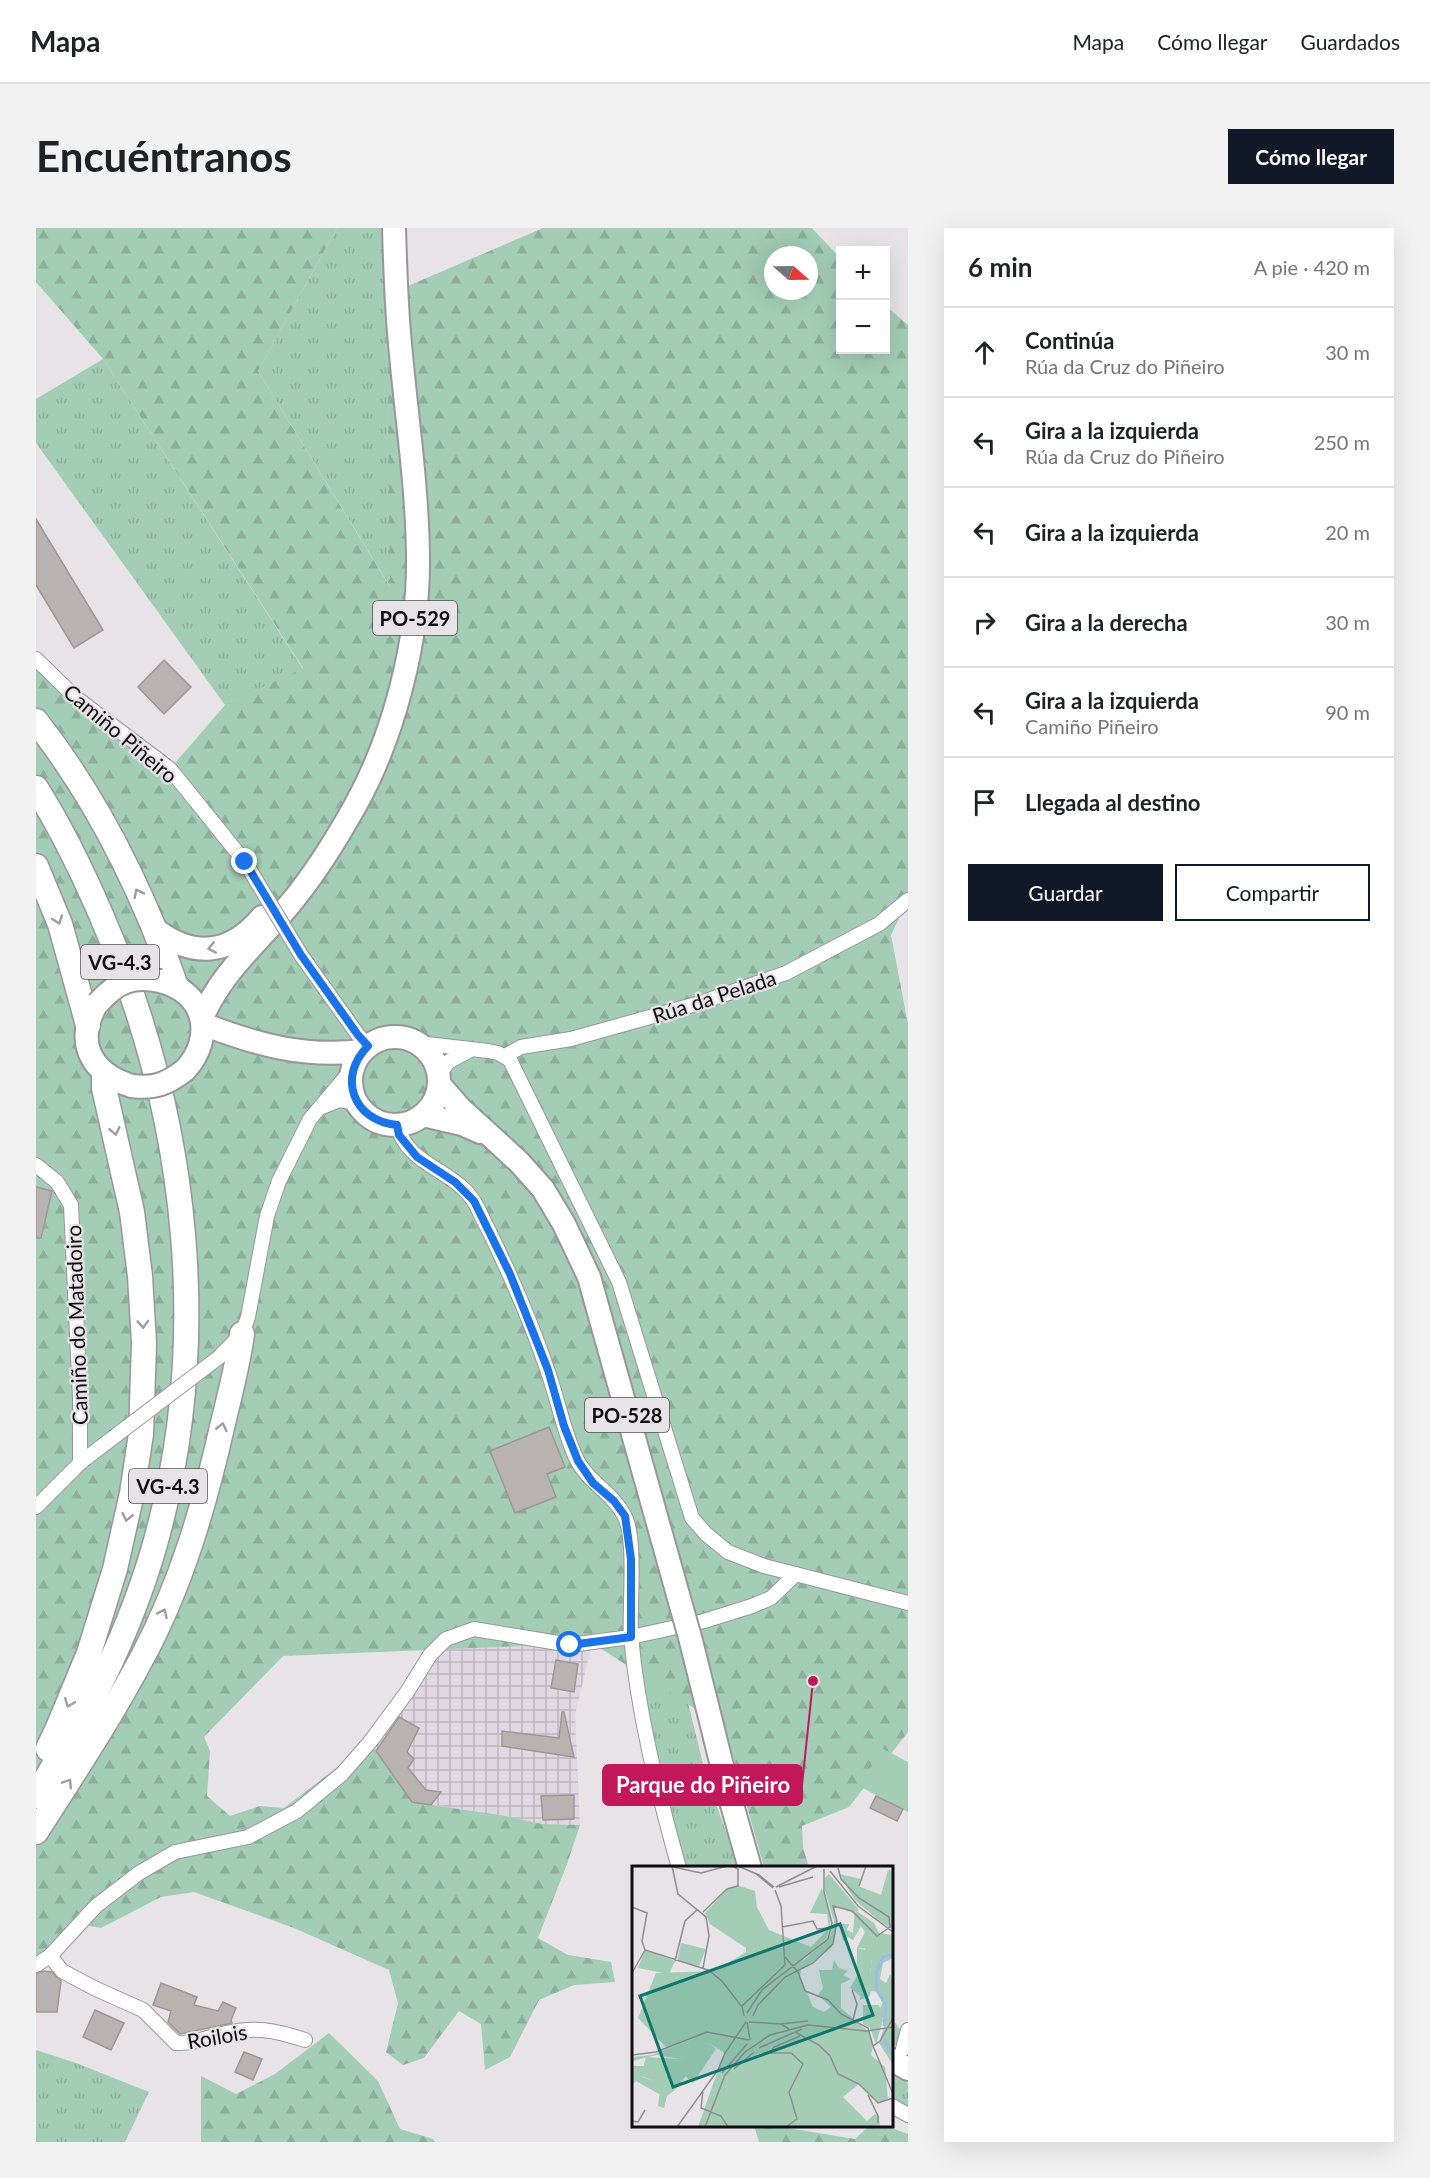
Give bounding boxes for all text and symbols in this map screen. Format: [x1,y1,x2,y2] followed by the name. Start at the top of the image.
[30,24,100,58] text: Mapa
[1072,29,1124,54] text: Mapa
[1157,29,1268,54] text: Cómo llegar
[1301,29,1400,54] text: Guardados
[1228,129,1394,184] button: Cómo llegar
[36,131,292,181] text: Encuéntranos
[764,246,818,300] north arrow
[836,246,890,354] map controls
[836,246,890,300] button: +
[968,251,1032,283] text: 6 min
[1254,255,1370,279] text: A pie · 420 m
[836,300,890,354] button: −
[1025,327,1114,354] text: Continúa
[968,336,1001,369] icon: ahead
[1325,340,1370,364] text: 30 m
[1025,354,1225,378] text: Rúa da Cruz do Piñeiro
[1025,417,1199,444] text: Gira a la izquierda
[968,426,1001,459] icon: left
[1314,430,1370,454] text: 250 m
[1025,444,1225,468] text: Rúa da Cruz do Piñeiro
[968,516,1001,549] icon: left
[1025,519,1199,546] text: Gira a la izquierda
[1325,520,1370,544] text: 20 m
[373,601,457,635] road number: PO-529
[968,606,1001,639] icon: right
[1025,609,1188,636] text: Gira a la derecha
[1325,610,1370,634] text: 30 m
[59,678,183,788] street label: Camiño Piñeiro
[1025,687,1199,714] text: Gira a la izquierda
[968,696,1001,729] icon: left
[1325,700,1370,724] text: 90 m
[1025,714,1159,738] text: Camiño Piñeiro
[968,786,1001,819] icon: arrive
[1025,789,1201,816] text: Llegada al destino
[231,848,257,874] route end
[968,864,1163,921] button: Guardar
[1175,864,1370,921] button: Compartir
[134,888,145,899] one-way arrow
[50,915,63,925] one-way arrow
[208,941,218,954] one-way arrow
[81,945,159,979] road number: VG-4.3
[649,964,779,1028] street label: Rúa da Pelada
[108,1126,121,1136] one-way arrow
[60,1224,92,1425] street label: Camiño do Matadoiro
[136,1319,149,1328] one-way arrow
[585,1398,669,1432] road number: PO-528
[215,1423,228,1433] one-way arrow
[129,1469,207,1503] road number: VG-4.3
[121,1512,134,1522] one-way arrow
[155,1608,167,1619] one-way arrow
[556,1631,582,1657] route start
[64,1697,76,1708] one-way arrow
[603,1765,802,1805] callout: Parque do Piñeiro
[616,1771,790,1798] text: Parque do Piñeiro
[60,1778,71,1789] one-way arrow
[632,1866,893,2127] inset map
[185,2018,249,2054] street label: Roilois

